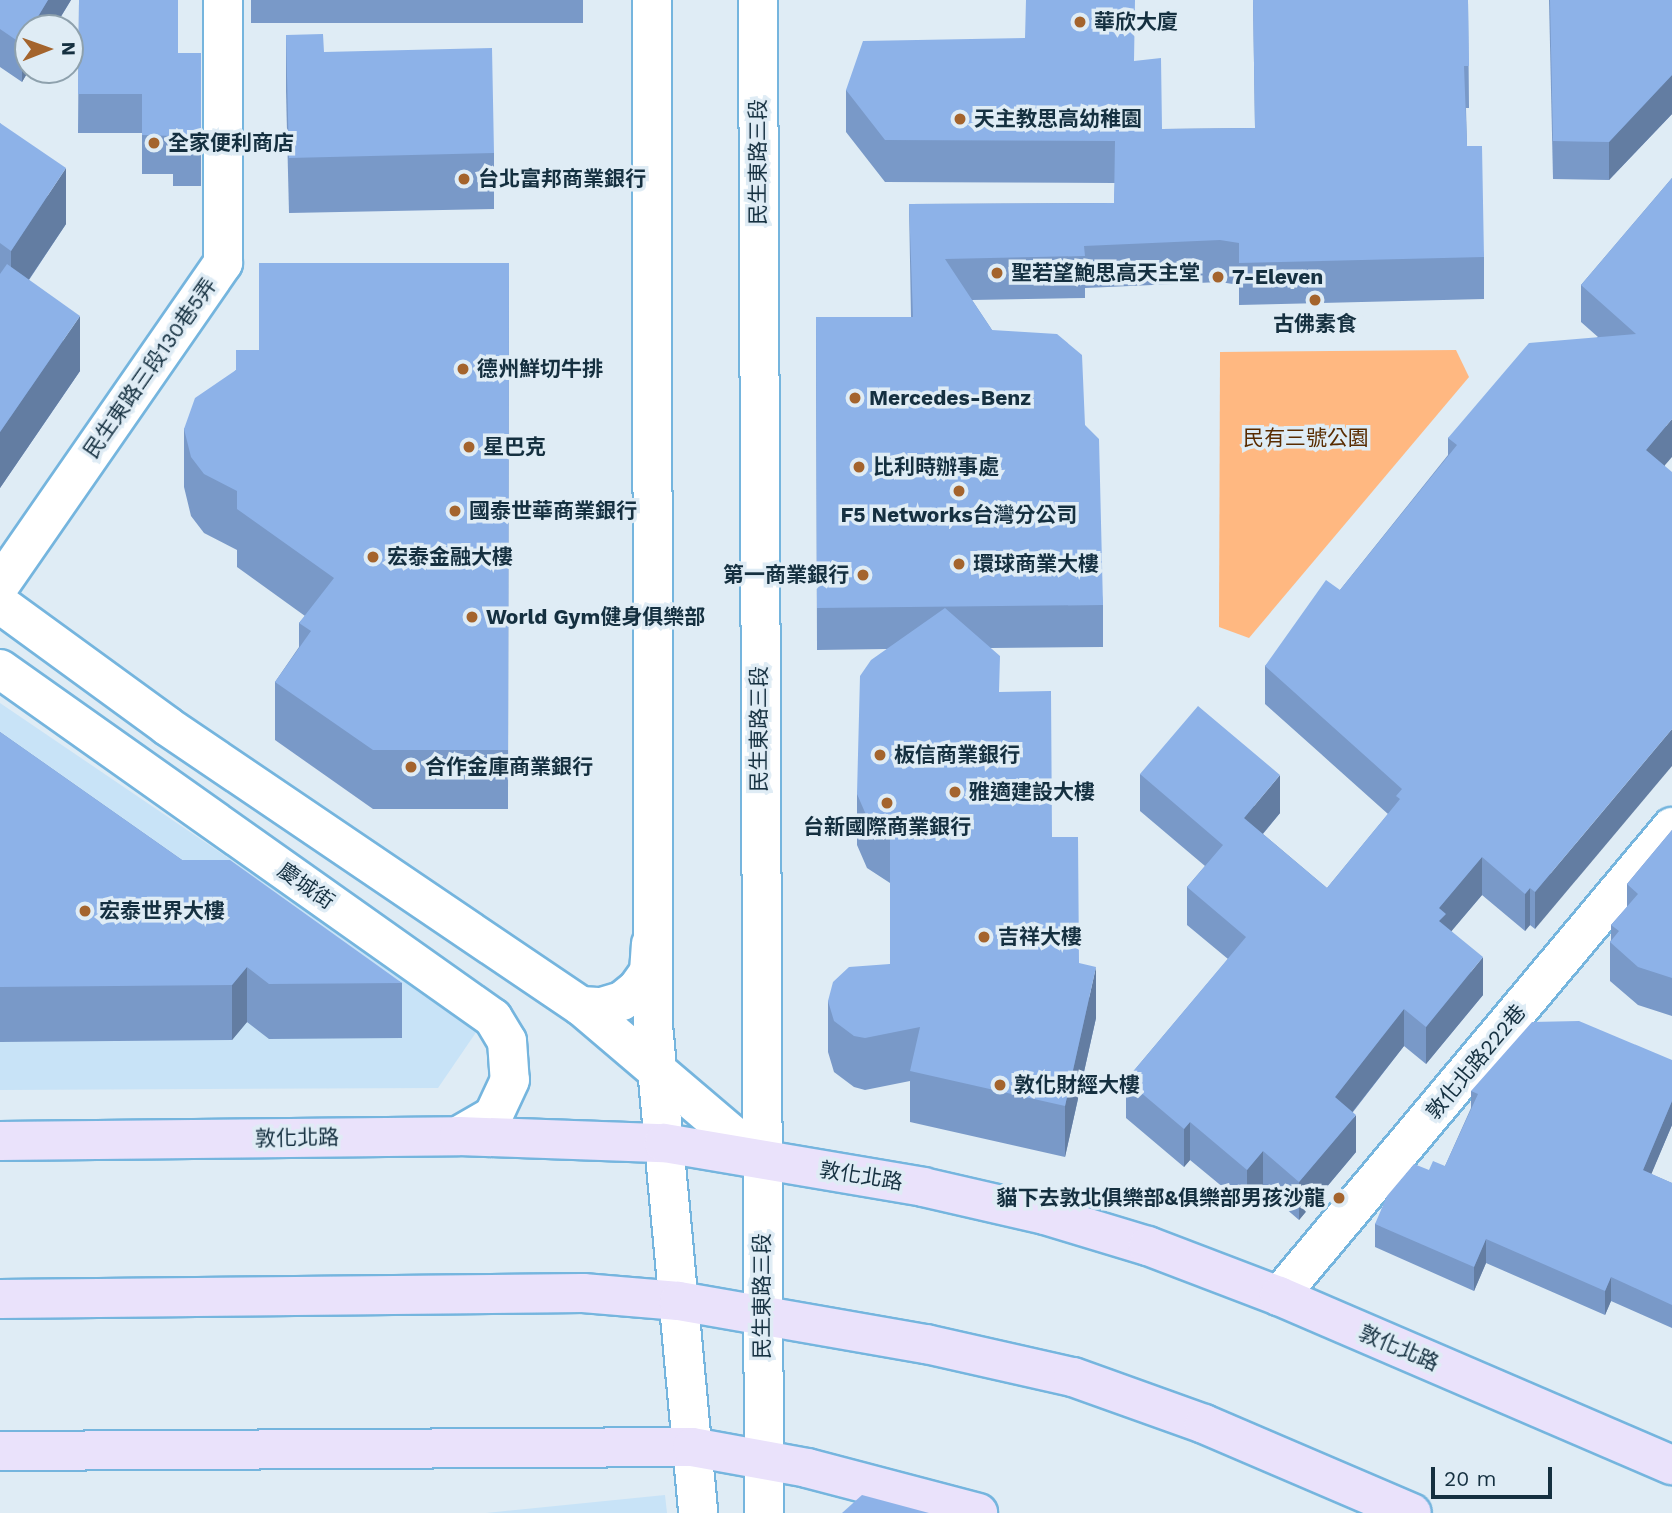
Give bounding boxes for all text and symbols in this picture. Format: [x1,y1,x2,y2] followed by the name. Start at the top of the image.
[1094,9,1178,35] place label: 華欣大廈
[14,14,84,84] north arrow
[1072,14,1088,30] marker: 華欣大廈
[57,41,80,56] text: N
[745,99,771,225] street label: 民生東路三段
[974,106,1142,132] place label: 天主教思高幼稚園
[952,111,968,127] marker: 天主教思高幼稚園
[168,130,294,156] place label: 全家便利商店
[146,135,162,151] marker: 全家便利商店
[478,166,646,192] place label: 台北富邦商業銀行
[456,171,472,187] marker: 台北富邦商業銀行
[1011,260,1200,286] place label: 聖若望鮑思高天主堂
[1232,264,1323,290] place label: 7-Eleven
[989,265,1005,281] marker: 聖若望鮑思高天主堂
[1210,269,1226,285] marker: 7-Eleven
[78,273,222,463] street label: 民生東路三段130巷5弄
[1307,292,1323,308] marker: 古佛素食
[1273,311,1357,337] place label: 古佛素食
[477,356,603,382] place label: 德州鮮切牛排
[455,361,471,377] marker: 德州鮮切牛排
[869,385,1031,411] place label: Mercedes-Benz
[847,390,863,406] marker: Mercedes-Benz
[1243,425,1369,451] park label: 民有三號公園
[483,434,546,460] place label: 星巴克
[461,439,477,455] marker: 星巴克
[873,454,999,480] place label: 比利時辦事處
[851,459,867,475] marker: 比利時辦事處
[951,483,967,499] marker: F5 Networks台灣分公司
[469,498,637,524] place label: 國泰世華商業銀行
[840,502,1078,528] place label: F5 Networks台灣分公司
[447,503,463,519] marker: 國泰世華商業銀行
[387,544,513,570] place label: 宏泰金融大樓
[365,549,381,565] marker: 宏泰金融大樓
[973,551,1099,577] place label: 環球商業大樓
[951,556,967,572] marker: 環球商業大樓
[723,562,849,588] place label: 第一商業銀行
[855,567,871,583] marker: 第一商業銀行
[486,604,705,630] place label: World Gym健身俱樂部
[464,609,480,625] marker: World Gym健身俱樂部
[746,666,772,792] street label: 民生東路三段
[894,742,1020,768] place label: 板信商業銀行
[872,747,888,763] marker: 板信商業銀行
[425,754,593,780] place label: 合作金庫商業銀行
[403,759,419,775] marker: 合作金庫商業銀行
[969,779,1095,805] place label: 雅適建設大樓
[947,784,963,800] marker: 雅適建設大樓
[879,795,895,811] marker: 台新國際商業銀行
[803,814,971,840] place label: 台新國際商業銀行
[273,858,339,914] street label: 慶城街
[99,898,225,924] place label: 宏泰世界大樓
[77,903,93,919] marker: 宏泰世界大樓
[998,924,1082,950] place label: 吉祥大樓
[976,929,992,945] marker: 吉祥大樓
[1421,1000,1531,1124] street label: 敦化北路222巷
[1014,1072,1140,1098] place label: 敦化財經大樓
[992,1077,1008,1093] marker: 敦化財經大樓
[255,1125,339,1151] street label: 敦化北路
[818,1157,904,1195] street label: 敦化北路
[996,1185,1325,1211] place label: 貓下去敦北俱樂部&俱樂部男孩沙龍
[1331,1190,1347,1206] marker: 貓下去敦北俱樂部&俱樂部男孩沙龍
[749,1233,775,1359] street label: 民生東路三段
[1355,1320,1443,1376] street label: 敦化北路
[1434,1454,1555,1498] scale bar
[1444,1466,1496,1491] text: 20 m

